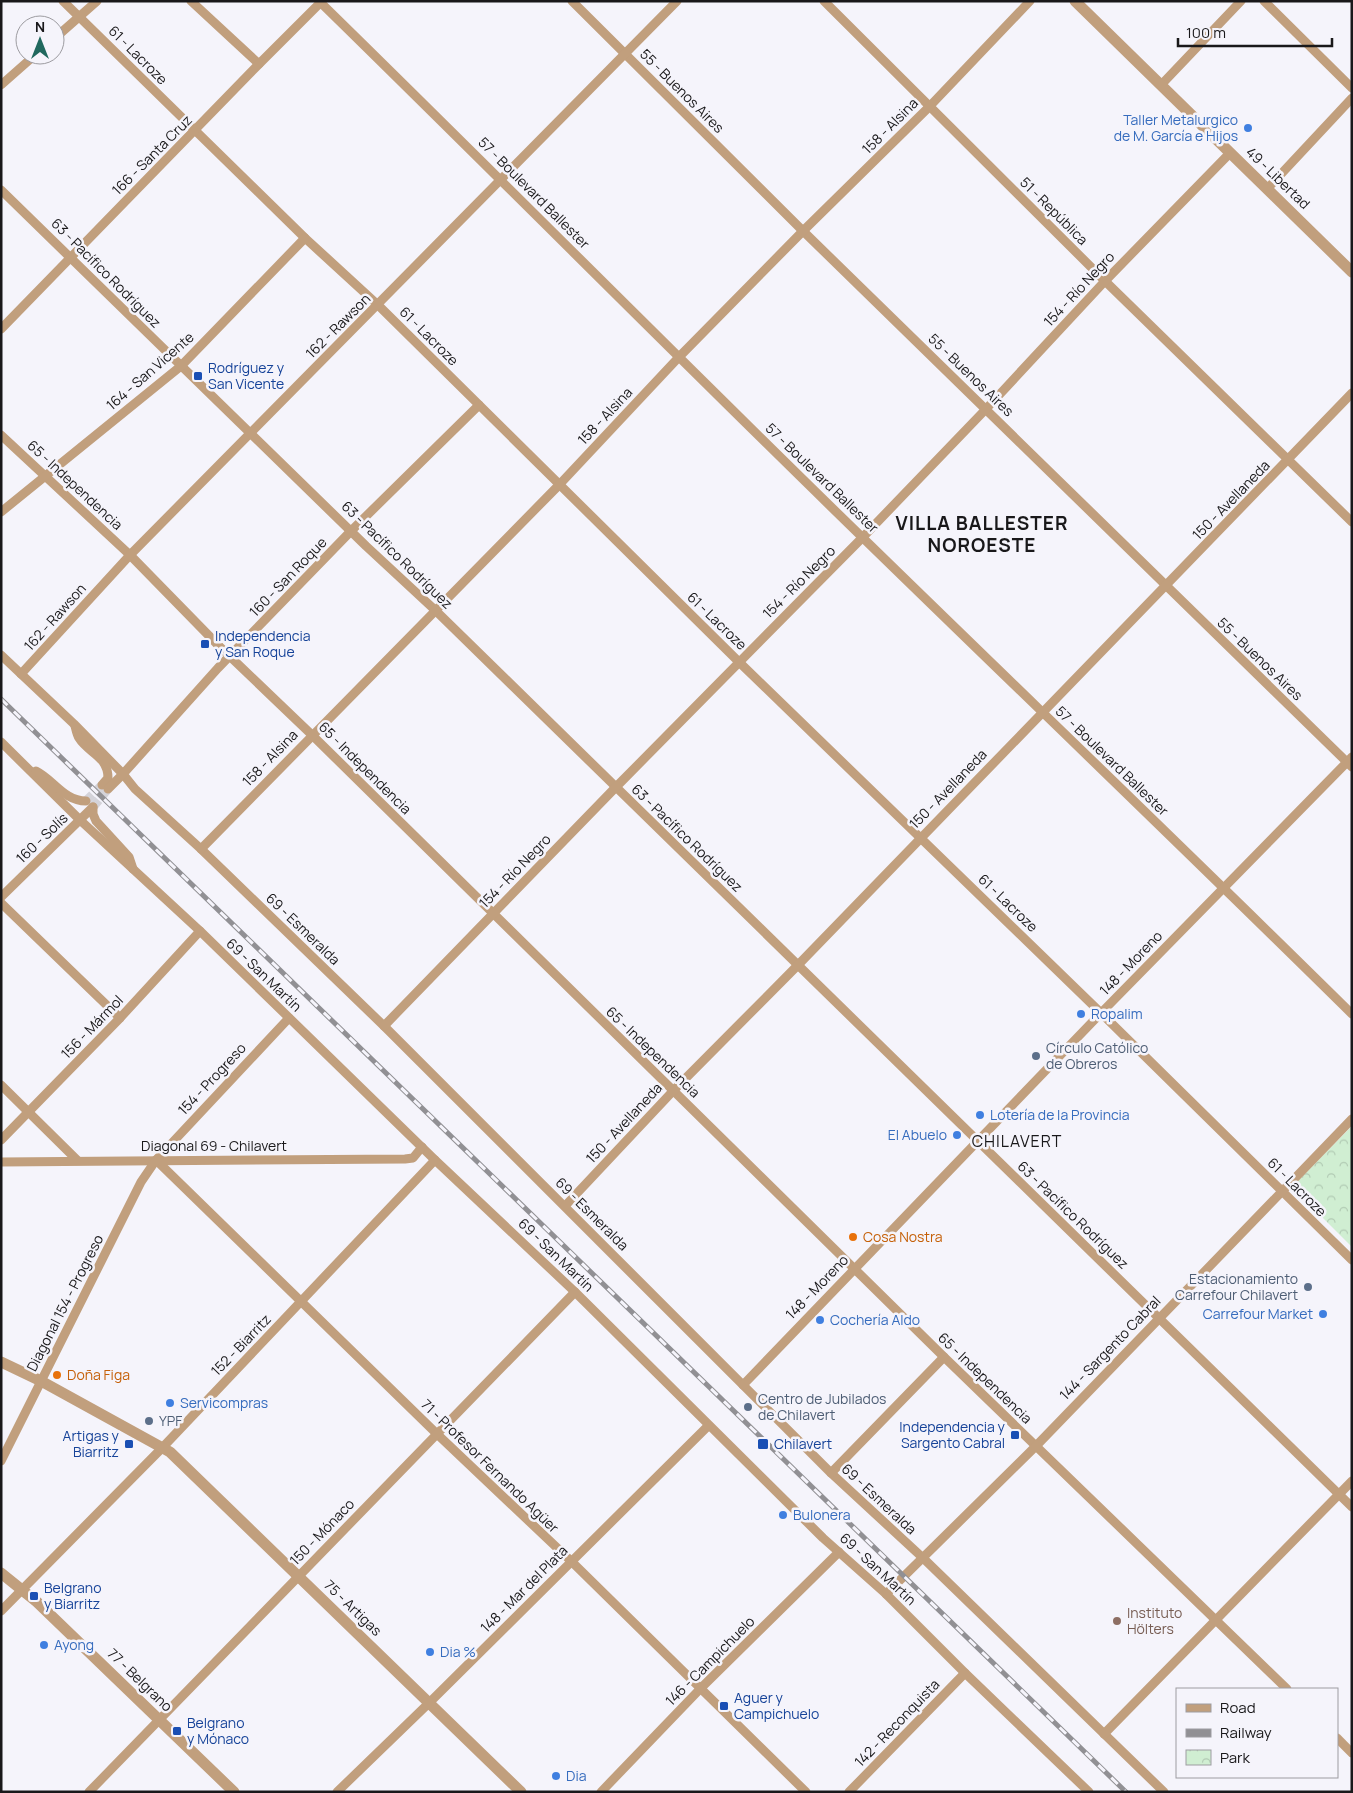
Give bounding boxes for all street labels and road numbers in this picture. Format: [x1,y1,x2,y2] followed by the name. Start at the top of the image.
[105,21,172,88] street label: 61 - Lacroze
[636,44,729,137] street label: 55 - Buenos Aires
[857,93,922,158] street label: 158 - Alsina
[107,110,196,199] street label: 166 - Santa Cruz
[474,133,594,253] street label: 57 - Boulevard Ballester
[1242,142,1314,213] street label: 49 - Libertad
[1016,173,1092,249] street label: 51 - República
[47,214,165,332] street label: 63 - Pacífico Rodríguez
[1039,247,1118,330] street label: 154 - Río Negro
[301,289,374,362] street label: 162 - Rawson
[396,302,463,369] street label: 61 - Lacroze
[102,327,197,414] street label: 164 - San Vicente
[925,329,1018,420] street label: 55 - Buenos Aires
[573,383,636,448] street label: 158 - Alsina
[762,419,883,537] street label: 57 - Boulevard Ballester
[24,435,127,534] street label: 65 - Independencia
[1188,456,1274,544] street label: 150 - Avellaneda
[338,497,457,613] street label: 63 - Pacífico Rodríguez
[245,533,330,621] street label: 160 - San Roque
[758,541,839,622] street label: 154 - Río Negro
[19,579,90,654] street label: 162 - Rawson
[683,587,751,654] street label: 61 - Lacroze
[1214,613,1307,704] street label: 55 - Buenos Aires
[1052,702,1173,820] street label: 57 - Boulevard Ballester
[315,717,416,818] street label: 65 - Independencia
[238,725,301,790] street label: 158 - Alsina
[905,745,991,833] street label: 150 - Avellaneda
[628,780,747,896] street label: 63 - Pacífico Rodríguez
[12,808,72,867] street label: 160 - Solís
[475,830,555,912] street label: 154 - Río Negro
[974,869,1042,936] street label: 61 - Lacroze
[262,888,344,969] street label: 69 - Esmeralda
[1095,926,1166,999] street label: 148 - Moreno
[222,934,306,1016] street label: 69 - San Martín
[56,991,127,1063] street label: 156 - Mármol
[602,1002,704,1101] street label: 65 - Independencia
[173,1039,250,1119] street label: 154 - Progreso
[581,1078,666,1167] street label: 150 - Avellaneda
[141,1136,287,1155] street label: Diagonal 69 - Chilavert
[1264,1153,1331,1220] street label: 61 - Lacroze
[1014,1157,1133,1273] street label: 63 - Pacífico Rodríguez
[552,1173,633,1254] street label: 69 - Esmeralda
[514,1214,598,1296] street label: 69 - San Martín
[22,1231,107,1374] street label: Diagonal 154 - Progreso
[781,1250,852,1323] street label: 148 - Moreno
[1055,1292,1164,1404] street label: 144 - Sargento Cabral
[206,1310,275,1380] street label: 152 - Biarritz
[934,1328,1036,1427] street label: 65 - Independencia
[417,1395,563,1537] street label: 71 - Profesor Fernando Agüer
[838,1459,921,1538] street label: 69 - Esmeralda
[285,1494,358,1569] street label: 150 - Mónaco
[836,1528,921,1609] street label: 69 - San Martín
[476,1541,571,1636] street label: 148 - Mar del Plata
[321,1576,386,1640] street label: 75 - Artigas
[661,1612,759,1710] street label: 146 - Campichuelo
[104,1644,177,1715] street label: 77 - Belgrano
[850,1675,943,1771] street label: 142 - Reconquista

